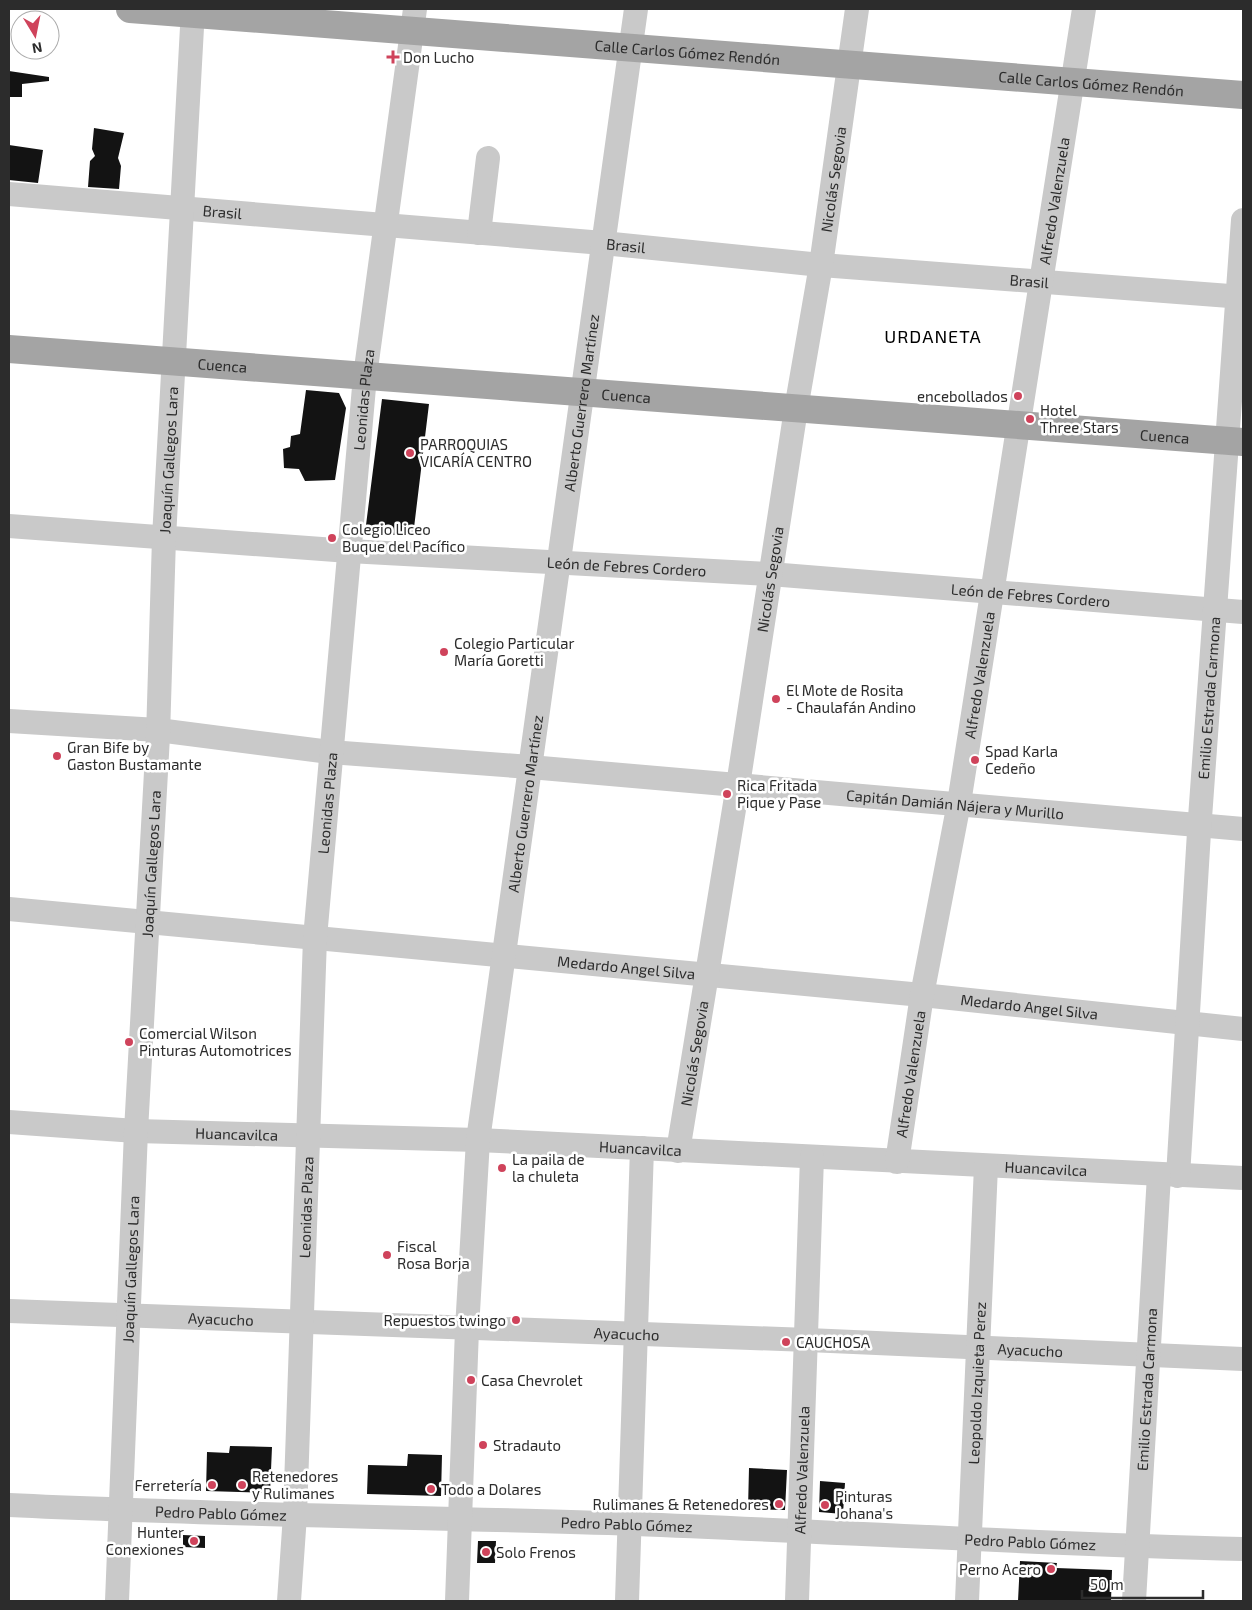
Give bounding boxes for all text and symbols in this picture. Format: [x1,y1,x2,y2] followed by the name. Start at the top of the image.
[10,10,60,60] north arrow
[594,36,781,68] street label: Calle Carlos Gómez Rendón
[31,39,44,58] text: N
[403,48,474,66] place label: Don Lucho
[387,51,399,63] marker: Don Lucho
[998,67,1185,99] street label: Calle Carlos Gómez Rendón
[817,125,849,234] street label: Nicolás Segovia
[1035,136,1073,266] street label: Alfredo Valenzuela
[202,201,243,222] street label: Brasil
[605,234,647,256] street label: Brasil
[1009,270,1050,291] street label: Brasil
[560,313,602,493] street label: Alberto Guerrero Martínez
[884,325,982,347] district label: URDANETA
[349,348,378,451] street label: Leonidas Plaza
[197,354,248,376] street label: Cuenca
[601,385,652,406] street label: Cuenca
[155,386,181,534] street label: Joaquín Gallegos Lara
[917,387,1008,405] place label: encebollados
[1012,390,1024,402] marker: encebollados
[1040,401,1119,436] place label: Hotel Three Stars
[1024,413,1036,425] marker: Hotel Three Stars
[1139,425,1190,447] street label: Cuenca
[420,435,532,470] place label: PARROQUIAS VICARÍA CENTRO
[404,447,416,459] marker: PARROQUIAS VICARÍA CENTRO
[342,520,465,555] place label: Colegio Liceo Buque del Pacífico
[753,525,787,634] street label: Nicolás Segovia
[326,532,338,544] marker: Colegio Liceo Buque del Pacífico
[546,553,707,580] street label: León de Febres Cordero
[950,580,1111,610] street label: León de Febres Cordero
[960,610,998,740] street label: Alfredo Valenzuela
[1194,616,1223,780] street label: Emilio Estrada Carmona
[454,634,575,669] place label: Colegio Particular María Goretti
[438,646,450,658] marker: Colegio Particular María Goretti
[786,681,916,716] place label: El Mote de Rosita - Chaulafán Andino
[770,693,782,705] marker: El Mote de Rosita - Chaulafán Andino
[504,714,546,894] street label: Alberto Guerrero Martínez
[67,738,202,773] place label: Gran Bife by Gaston Bustamante
[985,742,1058,777] place label: Spad Karla Cedeño
[51,750,63,762] marker: Gran Bife by Gaston Bustamante
[314,751,340,855] street label: Leonidas Plaza
[969,754,981,766] marker: Spad Karla Cedeño
[737,776,821,811] place label: Rica Fritada Pique y Pase
[846,786,1065,822] street label: Capitán Damián Nájera y Murillo
[721,788,733,800] marker: Rica Fritada Pique y Pase
[138,790,164,938] street label: Joaquín Gallegos Lara
[557,952,696,983] street label: Medardo Angel Silva
[960,990,1099,1023] street label: Medardo Angel Silva
[676,999,712,1108] street label: Nicolás Segovia
[892,1009,929,1139] street label: Alfredo Valenzuela
[139,1024,292,1059] place label: Comercial Wilson Pinturas Automotrices
[123,1036,135,1048] marker: Comercial Wilson Pinturas Automotrices
[195,1124,278,1144] street label: Huancavilca
[599,1137,682,1159] street label: Huancavilca
[512,1150,585,1185] place label: La paila de la chuleta
[295,1156,316,1259] street label: Leonidas Plaza
[1004,1157,1088,1179] street label: Huancavilca
[496,1162,508,1174] marker: La paila de la chuleta
[118,1195,142,1343] street label: Joaquín Gallegos Lara
[397,1237,470,1273] place label: Fiscal Rosa Borja
[381,1249,393,1261] marker: Fiscal Rosa Borja
[964,1302,989,1465] street label: Leopoldo Izquieta Perez
[1133,1307,1160,1471] street label: Emilio Estrada Carmona
[188,1309,254,1329] street label: Ayacucho
[384,1311,506,1329] place label: Repuestos twingo
[510,1314,522,1326] marker: Repuestos twingo
[593,1323,660,1344] street label: Ayacucho
[796,1333,871,1351] place label: CAUCHOSA
[780,1336,792,1348] marker: CAUCHOSA
[997,1339,1063,1360] street label: Ayacucho
[481,1371,583,1389] place label: Casa Chevrolet
[465,1374,477,1386] marker: Casa Chevrolet
[790,1405,813,1535] street label: Alfredo Valenzuela
[493,1436,561,1454] place label: Stradauto
[477,1439,489,1451] marker: Stradauto
[252,1467,338,1502] place label: Retenedores y Rulimanes
[134,1476,202,1494] place label: Ferretería
[206,1479,218,1491] marker: Ferretería
[236,1479,248,1491] marker: Retenedores y Rulimanes
[441,1480,541,1498] place label: Todo a Dolares
[425,1483,437,1495] marker: Todo a Dolares
[835,1487,893,1522] place label: Pinturas Johana's
[593,1495,769,1513] place label: Rulimanes & Retenedores
[773,1498,785,1510] marker: Rulimanes & Retenedores
[819,1499,831,1511] marker: Pinturas Johana's
[155,1502,287,1524] street label: Pedro Pablo Gómez
[561,1513,693,1535] street label: Pedro Pablo Gómez
[106,1523,184,1558] place label: Hunter Conexiones
[964,1530,1097,1553] street label: Pedro Pablo Gómez
[188,1535,200,1547] marker: Hunter Conexiones
[496,1543,576,1561] place label: Solo Frenos
[480,1546,492,1558] marker: Solo Frenos
[959,1560,1041,1578] place label: Perno Acero
[1045,1563,1057,1575] marker: Perno Acero
[1082,1568,1203,1600] scale bar
[1090,1575,1124,1593] text: 50 m

